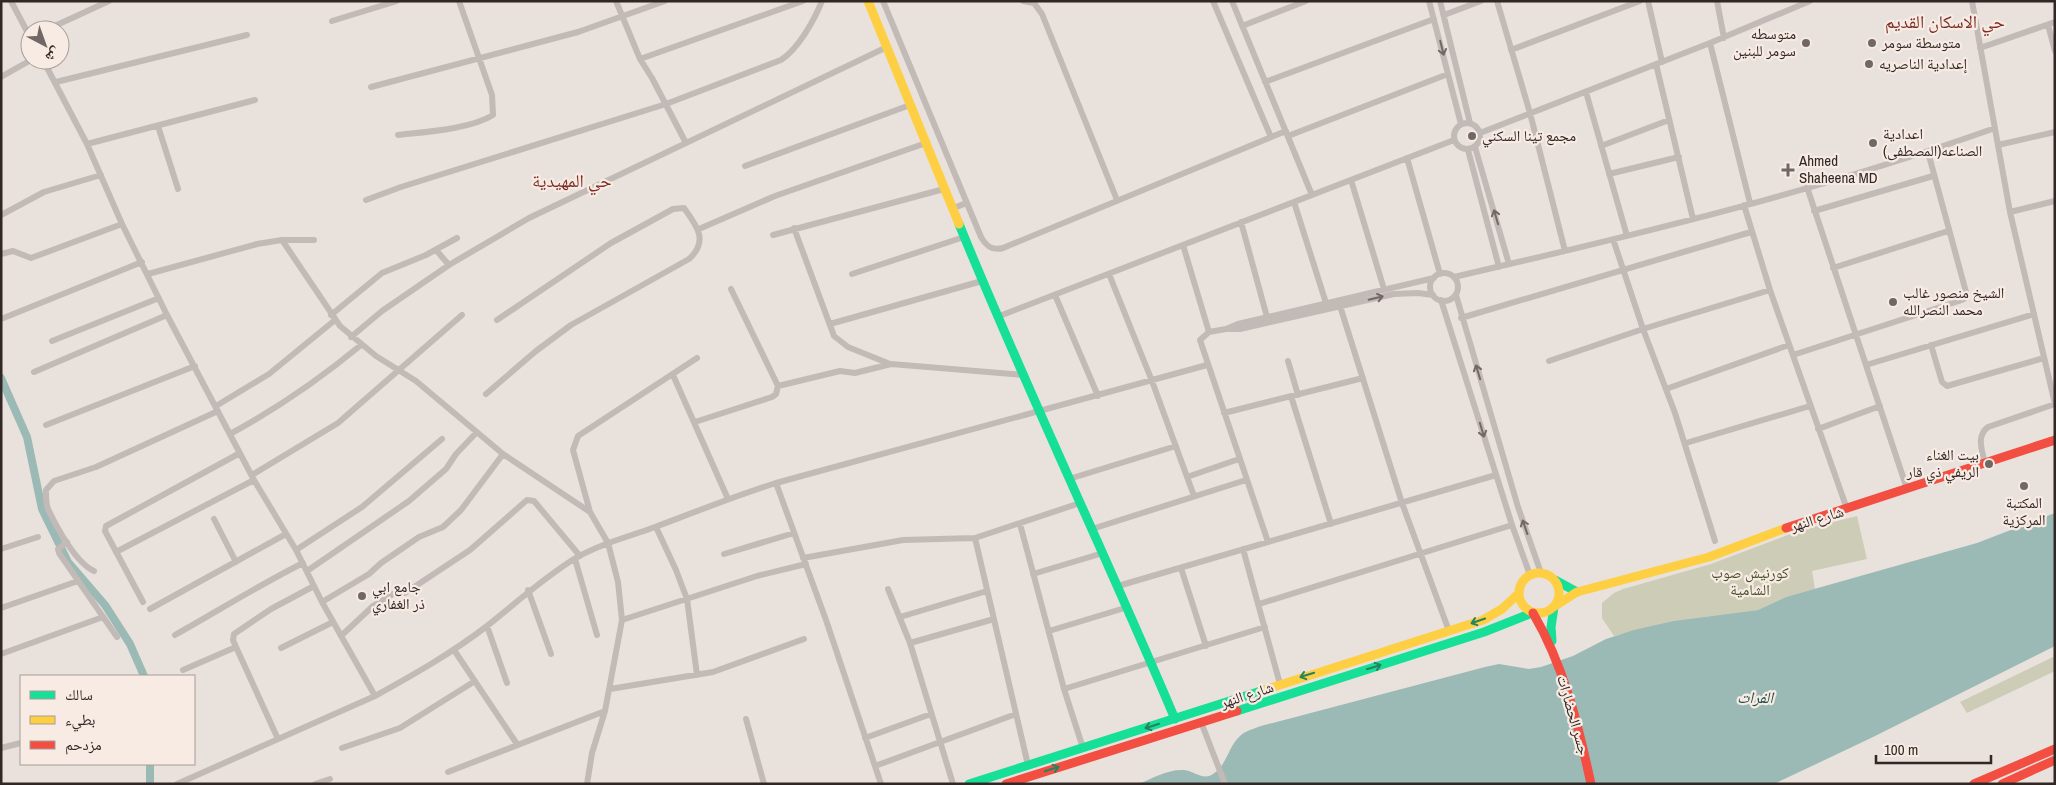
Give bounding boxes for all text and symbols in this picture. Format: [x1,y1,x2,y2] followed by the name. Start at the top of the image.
[1885,9,2005,37] district label: حي الاسكان القديم
[20,20,70,70] north arrow
[1733,23,1796,61] place label: متوسطه سومر للبنين
[1881,32,1961,53] place label: متوسطة سومر
[1800,37,1812,49] marker: متوسطه سومر للبنين
[1866,37,1878,49] marker: متوسطة سومر
[1437,40,1447,56] one-way arrow
[42,43,65,67] text: ش
[1879,53,1968,74] place label: إعدادية الناصريه
[1863,58,1875,70] marker: إعدادية الناصريه
[1883,123,1982,161] place label: اعدادية الصناعه(المصطفى)
[1482,125,1576,148] place label: مجمع تينا السكني
[1466,130,1478,142] marker: مجمع تينا السكني
[1867,137,1879,149] marker: اعدادية الصناعه(المصطفى)
[1798,150,1878,188] place label: Ahmed Shaheena MD
[1781,163,1795,177] marker: Ahmed Shaheena MD
[532,168,612,196] district label: حي المهيدية
[1490,210,1500,226] one-way arrow
[1903,282,2004,320] place label: الشيخ منصور غالب محمد النصرالله
[1368,293,1384,302] one-way arrow
[1887,296,1899,308] marker: الشيخ منصور غالب محمد النصرالله
[1472,364,1482,380] one-way arrow
[1478,422,1487,438] one-way arrow
[1906,444,1979,484] place label: بيت الغناء الريفي ذي قار
[1983,458,1995,470] marker: بيت الغناء الريفي ذي قار
[2018,480,2030,492] marker: المكتبة المركزية
[2002,492,2046,530] place label: المكتبة المركزية
[1787,500,1846,537] street label: شارع النهر
[1520,520,1529,535] one-way arrow
[1711,562,1789,600] park label: كورنيش صوب الشامية
[372,576,425,616] place label: جامع ابي ذر الغفاري
[356,590,368,602] marker: جامع ابي ذر الغفاري
[1471,617,1486,626] one-way arrow
[1366,662,1381,671] one-way arrow
[1299,671,1315,681] one-way arrow
[1552,672,1595,758] street label: جسر الحضارات
[20,675,195,765] legend
[1217,676,1276,713] street label: شارع النهر
[65,684,93,705] text: سالك
[1737,686,1775,708] water label: الفرات
[65,709,95,732] text: بطيء
[1144,721,1160,731] one-way arrow
[1876,732,1991,764] scale bar
[65,734,102,755] text: مزدحم
[1884,739,1918,760] text: 100 m
[1044,764,1059,773] one-way arrow

